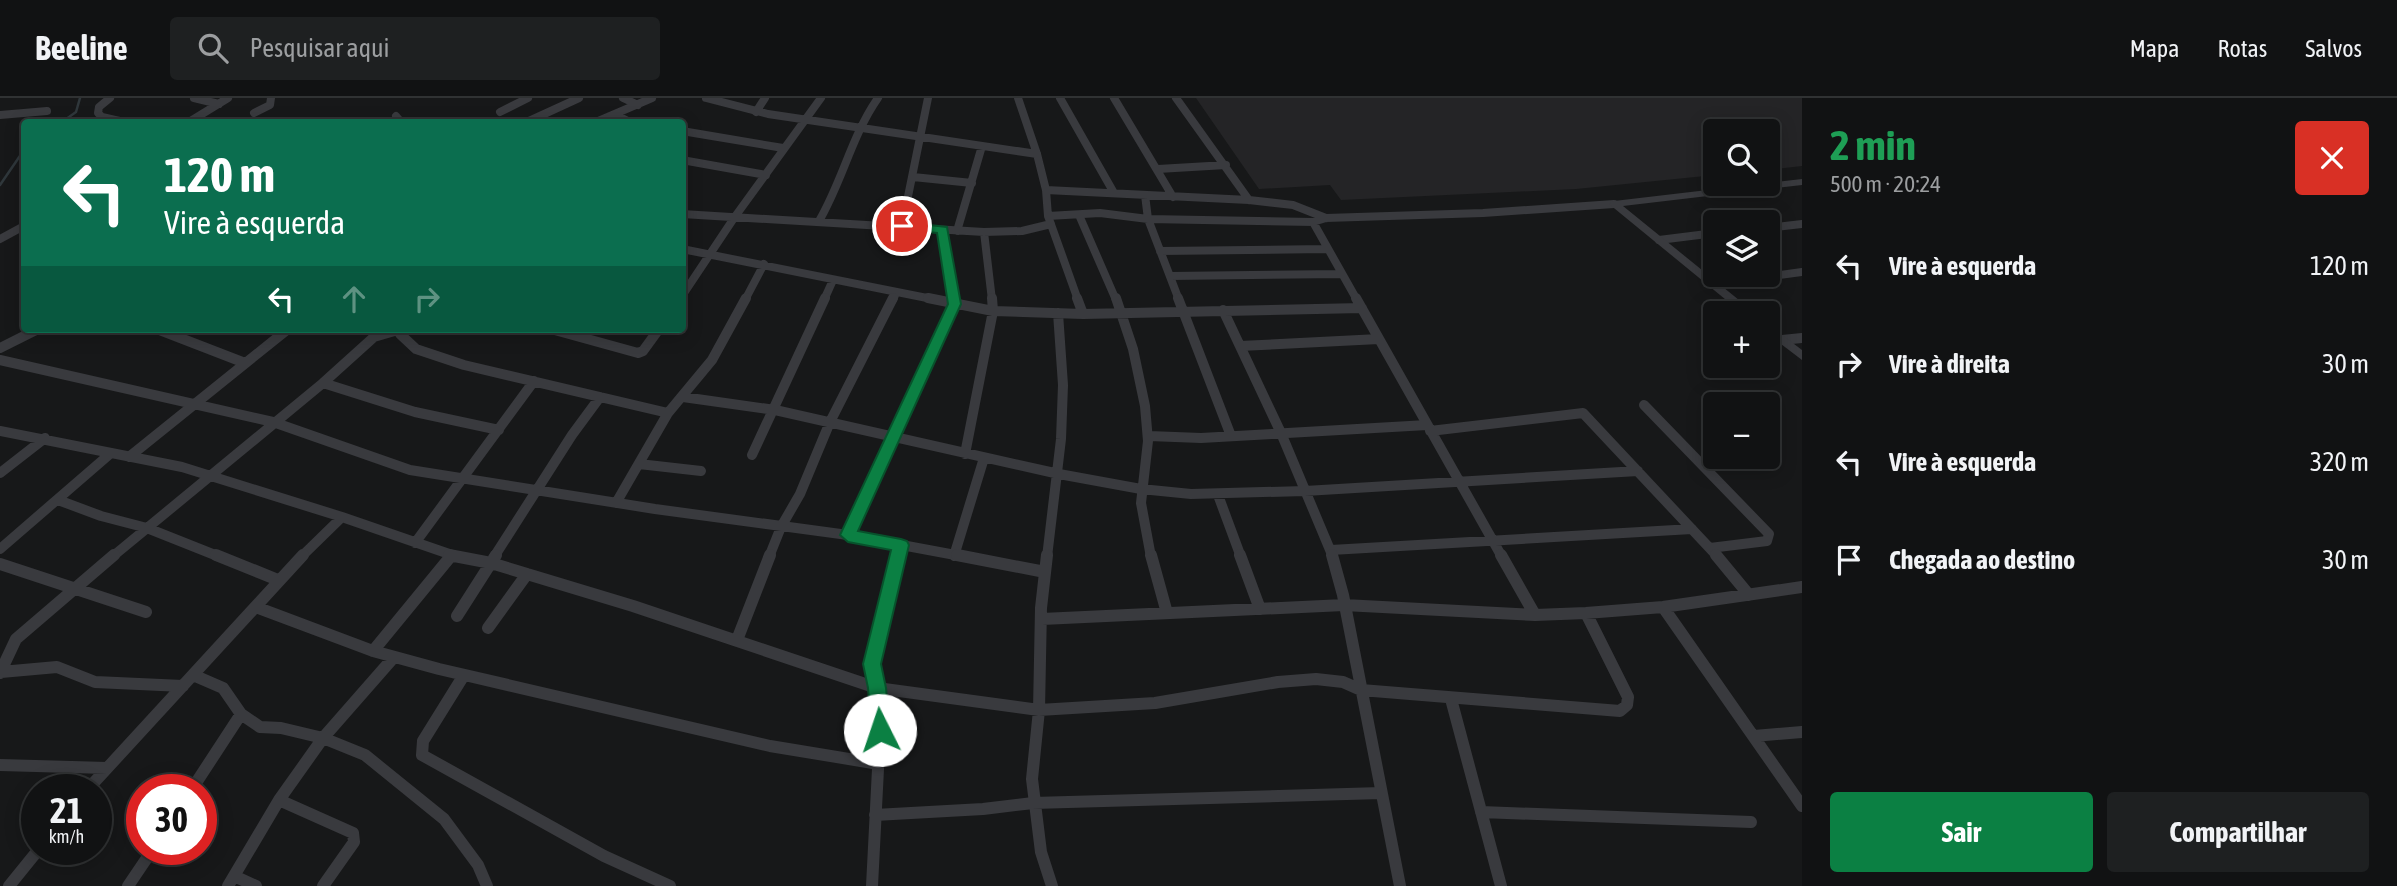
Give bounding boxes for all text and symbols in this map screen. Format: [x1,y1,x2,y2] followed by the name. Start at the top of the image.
[170,17,660,80] search box
[35,29,128,67] text: Beeline
[194,29,232,67] icon: search
[250,33,390,63] text: Pesquisar aqui
[2130,35,2179,62] text: Mapa
[2217,35,2267,62] text: Rotas
[2305,35,2362,62] text: Salvos
[1703,119,1780,469] map controls
[1703,119,1780,196] button: search
[1830,121,1916,169] text: 2 min
[2295,121,2369,195] button: close
[164,146,275,202] text: 120 m
[49,147,140,238] icon: left
[1830,171,1941,197] text: 500 m · 20:24
[872,196,932,256] pin
[164,204,345,241] text: Vire à esquerda
[883,207,921,245] icon: arrive
[1703,210,1780,287] button: layers
[1830,247,1868,285] icon: left
[1889,251,2036,281] text: Vire à esquerda
[2310,251,2369,281] text: 120 m
[262,280,300,318] icon: left
[335,280,373,318] icon: ahead
[408,280,446,318] icon: right
[1703,301,1780,378] button: +
[1830,345,1868,383] icon: right
[1889,349,2010,379] text: Vire à direita
[2322,349,2369,379] text: 30 m
[1703,392,1780,469] button: −
[1830,443,1868,481] icon: left
[1889,447,2036,477] text: Vire à esquerda
[2310,447,2369,477] text: 320 m
[1830,541,1868,579] icon: arrive
[1889,545,2075,575] text: Chegada ao destino
[2322,545,2369,575] text: 30 m
[843,693,917,767] position arrow
[126,774,217,865] speed limit sign: 30
[50,790,83,830] text: 21
[1830,792,2093,872] button: Sair
[2107,792,2369,872] button: Compartilhar
[49,826,84,847] text: km/h

